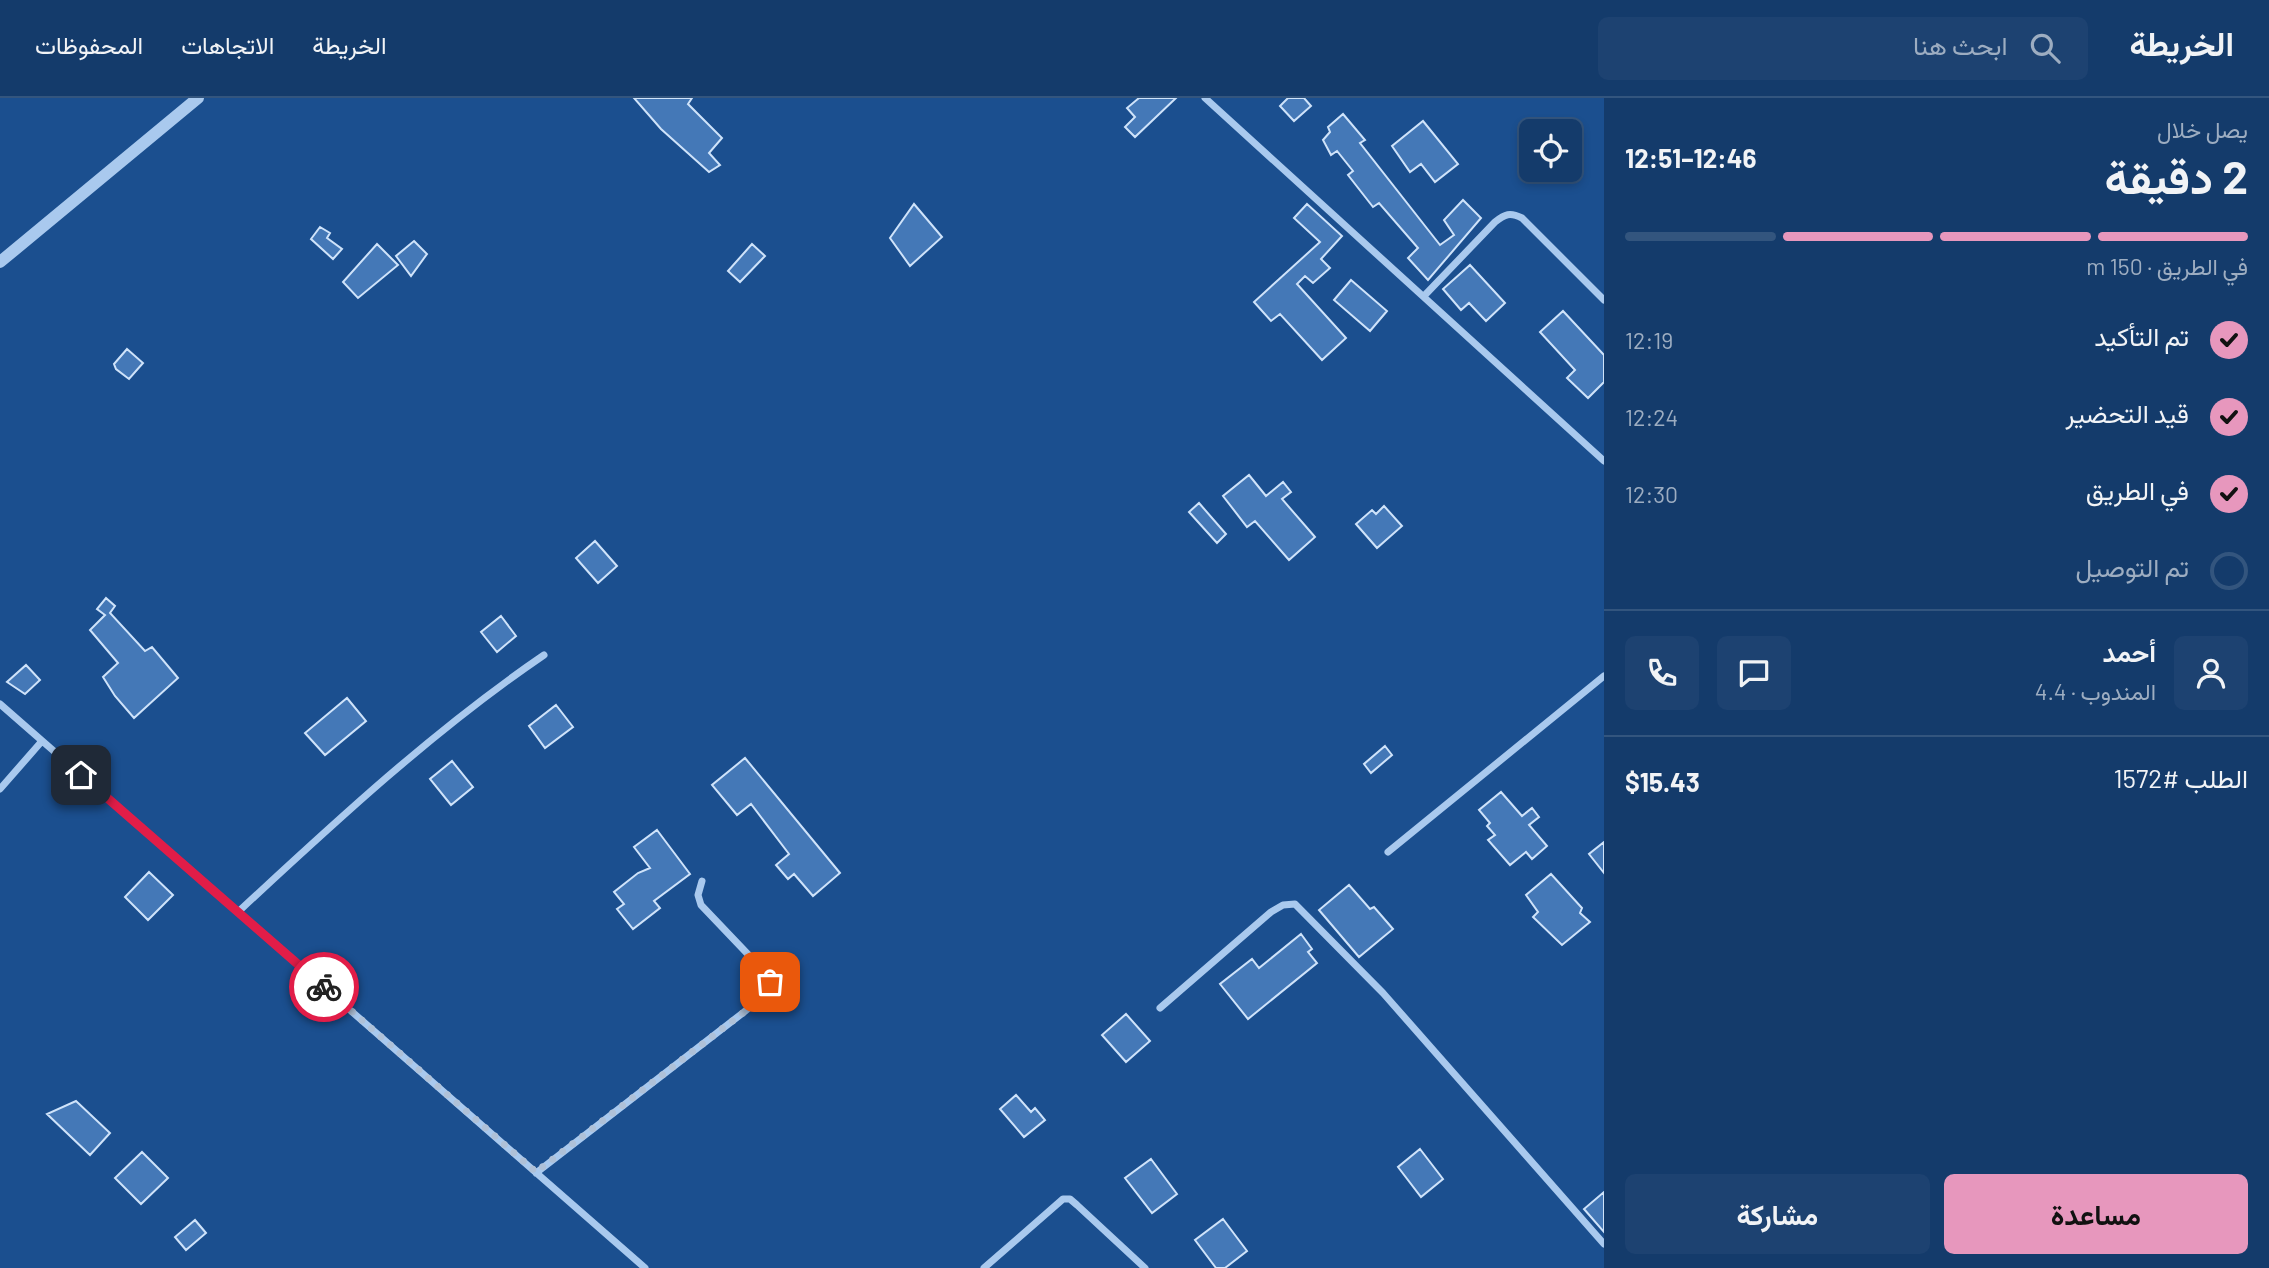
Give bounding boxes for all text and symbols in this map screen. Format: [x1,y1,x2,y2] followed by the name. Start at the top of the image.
[1598,17,2088,80] search box
[2130,23,2234,63] text: الخريطة
[1913,29,2008,60] text: ابحث هنا
[2026,29,2064,67] icon: search
[35,30,143,59] text: المحفوظات
[181,30,274,59] text: الاتجاهات
[312,30,387,59] text: الخريطة
[2157,115,2248,143] text: يصل خلال
[1519,119,1582,182] map controls
[1519,119,1582,182] button: locate
[1625,142,1756,173] text: 12:46–12:51
[2105,148,2248,203] text: 2 دقيقة
[2086,252,2248,280] text: في الطريق · 150 m
[2094,320,2189,351] text: تم التأكيد
[2210,321,2248,359] icon: check
[1625,326,1673,354] text: 12:19
[2065,397,2189,428] text: قيد التحضير
[2210,398,2248,436] icon: check
[1625,403,1678,431] text: 12:24
[2086,474,2189,505] text: في الطريق
[2210,475,2248,513] icon: check
[1625,480,1678,508] text: 12:30
[2075,551,2189,582] text: تم التوصيل
[1625,636,1699,710] button: phone
[1717,636,1791,710] button: chat
[2103,636,2156,667] text: أحمد
[2174,636,2248,710] button: person
[2035,677,2156,705] text: المندوب · 4.4
[51,745,111,805] pin
[62,756,100,794] icon: home
[2113,762,2248,793] text: الطلب #1572
[1625,766,1700,797] text: $15.43
[289,952,359,1022] courier
[740,952,800,1012] pin
[751,963,789,1001] icon: bag
[305,968,343,1006] icon: bike
[1625,1174,1930,1254] button: مشاركة
[1944,1174,2248,1254] button: مساعدة

